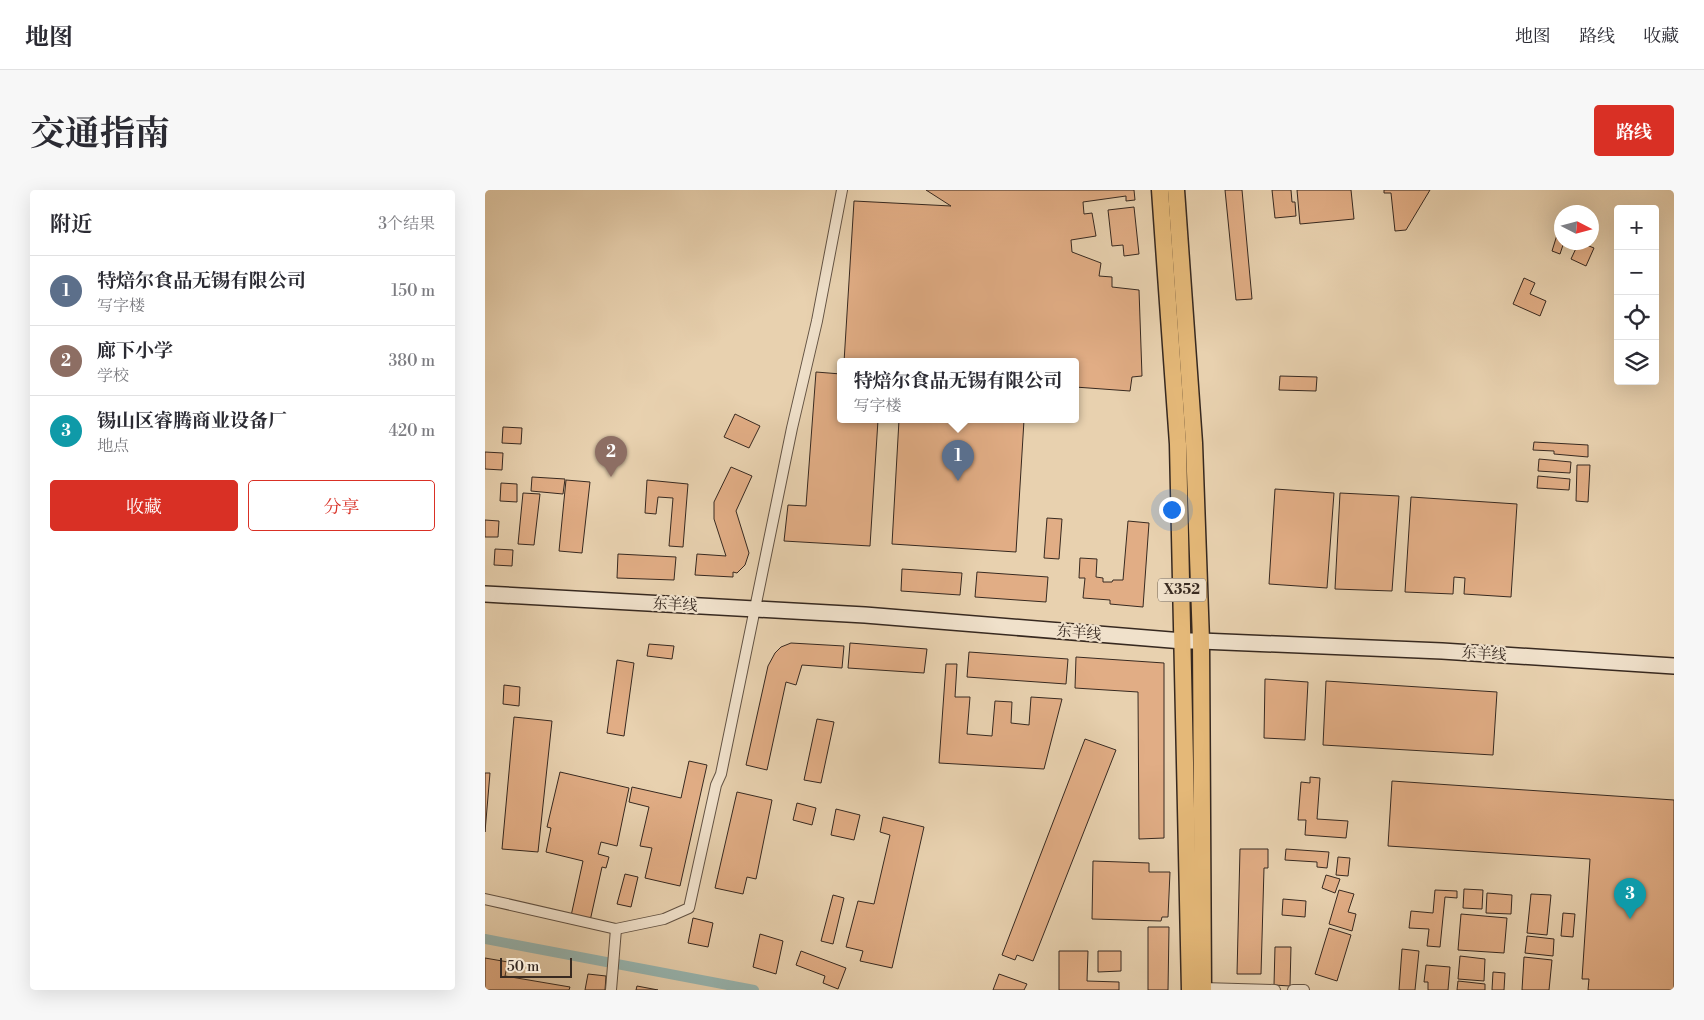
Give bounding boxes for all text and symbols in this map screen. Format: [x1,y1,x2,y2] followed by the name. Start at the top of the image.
[25,23,73,53] text: 地图
[1515,25,1551,48] text: 地图
[1579,25,1615,48] text: 路线
[1643,25,1679,48] text: 收藏
[1594,105,1674,156] button: 路线
[30,113,170,156] text: 交通指南
[1554,205,1599,250] north arrow
[1614,205,1659,385] map controls
[1614,205,1659,250] button: +
[50,212,92,238] text: 附近
[378,214,435,234] text: 3个结果
[1614,250,1659,295] button: −
[97,269,306,293] text: 特焙尔食品无锡有限公司
[62,281,70,301] text: 1
[391,281,435,301] text: 150 m
[1614,295,1659,340] button: locate
[97,296,145,316] text: 写字楼
[97,339,173,363] text: 廊下小学
[1614,340,1659,385] button: layers
[61,351,71,371] text: 2
[388,351,435,371] text: 380 m
[837,358,1079,423] popup
[97,366,129,386] text: 学校
[853,369,1063,393] text: 特焙尔食品无锡有限公司
[853,396,902,416] text: 写字楼
[97,409,287,433] text: 锡山区睿腾商业设备厂
[61,421,71,441] text: 3
[388,421,435,441] text: 420 m
[97,436,129,456] text: 地点
[595,436,627,477] pin: 2
[942,440,974,481] pin: 1
[50,480,238,531] button: 收藏
[248,480,435,531] button: 分享
[1159,497,1185,523] your location
[1158,578,1206,602] road number: X352
[652,594,698,616] street label: 东羊线
[1056,622,1102,644] street label: 东羊线
[1461,643,1507,665] street label: 东羊线
[1614,878,1646,919] pin: 3
[500,955,573,978] scale bar
[507,958,539,976] text: 50 m

